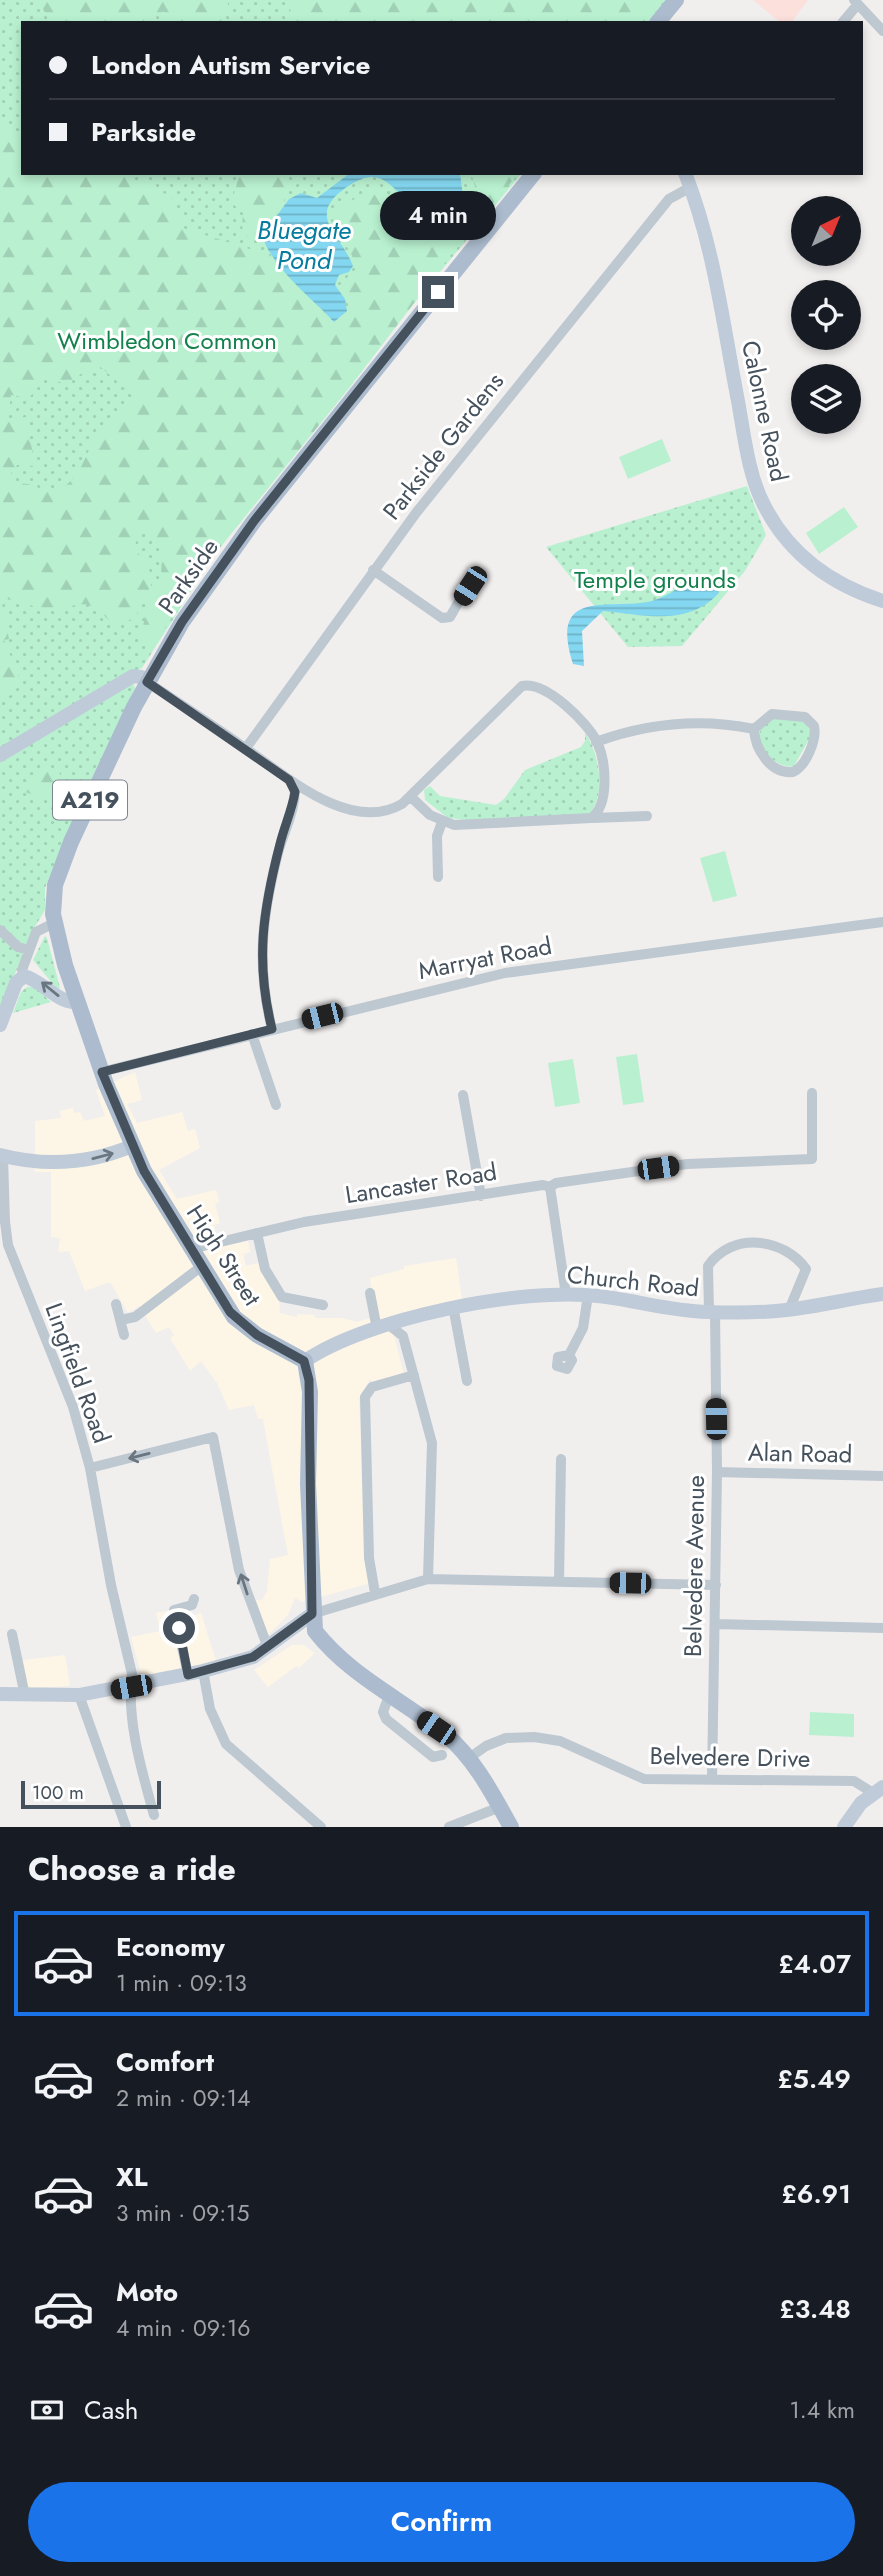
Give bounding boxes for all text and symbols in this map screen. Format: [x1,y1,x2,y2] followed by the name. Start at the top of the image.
[91,46,370,84] text: London Autism Service
[91,113,196,151] text: Parkside
[380,190,496,240] callout: 4 min
[791,196,861,266] north arrow
[791,196,861,434] map controls
[408,198,468,232] text: 4 min
[257,211,351,279] water label: Bluegate Pond
[422,276,454,308] route end
[791,280,861,350] button: locate
[57,323,277,358] park label: Wimbledon Common
[733,337,797,485] street label: Calonne Road
[791,364,861,434] button: layers
[374,365,512,527] street label: Parkside Gardens
[149,531,227,621] street label: Parkside
[574,562,736,597] park label: Temple grounds
[450,563,491,609] car
[53,780,127,820] road number: A219
[415,928,555,988] street label: Marryat Road
[42,982,60,997] one-way arrow
[300,1001,345,1031] car
[91,1149,114,1162] one-way arrow
[343,1154,499,1212] street label: Lancaster Road
[636,1155,681,1181] car
[178,1198,270,1313] street label: High Street
[565,1257,701,1305] street label: Church Road
[36,1298,120,1448] street label: Lingfield Road
[706,1398,727,1440] car
[747,1435,853,1471] street label: Alan Road
[128,1450,151,1463] one-way arrow
[675,1475,713,1657] street label: Belvedere Avenue
[609,1572,652,1594] car
[237,1574,249,1596] one-way arrow
[163,1612,195,1644] route start
[109,1673,154,1701] car
[413,1708,460,1748] car
[649,1738,811,1776] street label: Belvedere Drive
[21,1778,161,1810] scale bar
[32,1779,84,1806] text: 100 m
[28,1846,236,1892] text: Choose a ride
[116,1928,225,1966] text: Economy
[32,1932,95,1995] icon: car
[778,1945,851,1983] text: £4.07
[116,1966,247,2000] text: 1 min · 09:13
[116,2043,214,2081] text: Comfort
[32,2047,95,2110] icon: car
[777,2060,851,2098] text: £5.49
[116,2081,250,2115] text: 2 min · 09:14
[116,2158,148,2196] text: XL
[32,2162,95,2225] icon: car
[781,2175,851,2213] text: £6.91
[116,2196,249,2230] text: 3 min · 09:15
[116,2273,178,2311] text: Moto
[32,2277,95,2340] icon: car
[779,2290,851,2328] text: £3.48
[116,2311,251,2345] text: 4 min · 09:16
[28,2391,66,2429] icon: cash
[84,2391,138,2429] text: Cash
[789,2393,855,2427] text: 1.4 km
[28,2482,855,2562] button: Confirm

